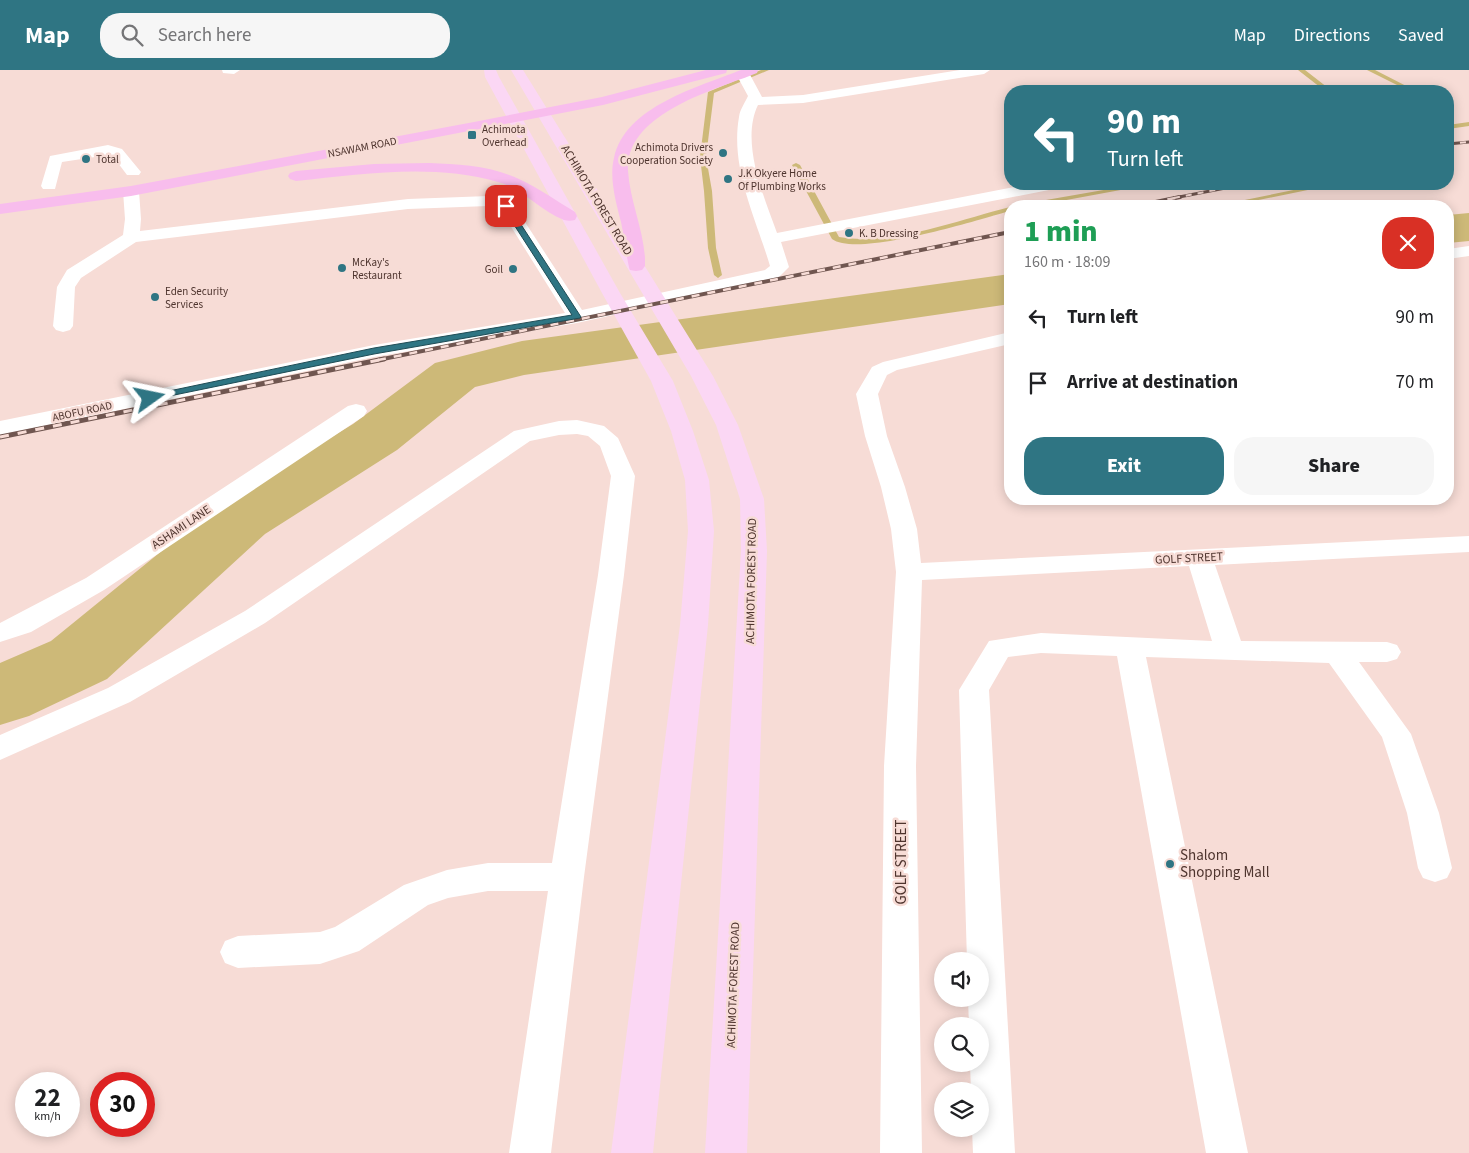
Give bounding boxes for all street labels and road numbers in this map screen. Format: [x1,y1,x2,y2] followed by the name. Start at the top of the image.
[326,133,398,162] street label: NSAWAM ROAD
[557,142,636,259] street label: ACHIMOTA FOREST ROAD
[51,398,114,425] street label: ABOFU ROAD
[148,501,214,553] street label: ASHAMI LANE
[742,518,761,644] street label: ACHIMOTA FOREST ROAD
[1155,548,1224,569] street label: GOLF STREET
[891,819,912,905] street label: GOLF STREET
[723,922,744,1048] street label: ACHIMOTA FOREST ROAD

